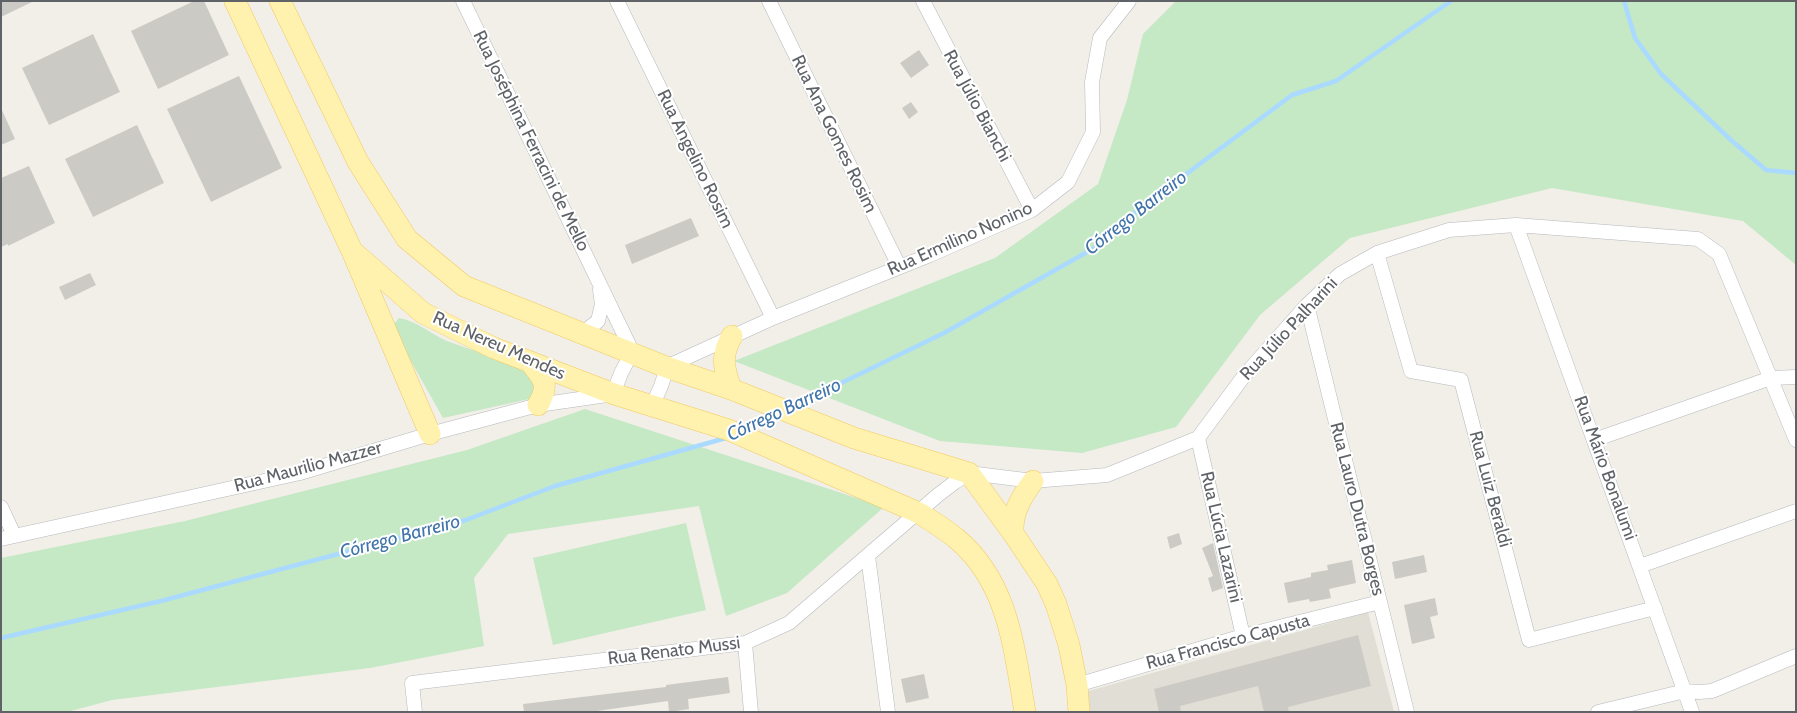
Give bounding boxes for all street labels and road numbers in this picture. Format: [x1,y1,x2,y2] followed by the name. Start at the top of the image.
[468,27,594,255] street label: Rua Joséphina Ferracini de Mello
[938,46,1016,166] street label: Rua Júlio Bianchi
[786,52,882,216] street label: Rua Ana Gomes Rosim
[652,86,738,232] street label: Rua Angelino Rosim
[884,197,1036,281] street label: Rua Ermilino Nonino
[1236,273,1342,385] street label: Rua Júlio Palharini
[429,307,569,385] street label: Rua Nereu Mendes
[1569,393,1641,543] street label: Rua Mário Bonalumi
[1325,420,1389,598] street label: Rua Lauro Dutra Borges
[1464,428,1516,550] street label: Rua Luiz Beraldi
[232,437,384,497] street label: Rua Maurilio Mazzer
[1195,469,1247,605] street label: Rua Lúcia Lazarini
[1144,610,1312,674] street label: Rua Francisco Capusta
[606,632,742,670] street label: Rua Renato Mussi

